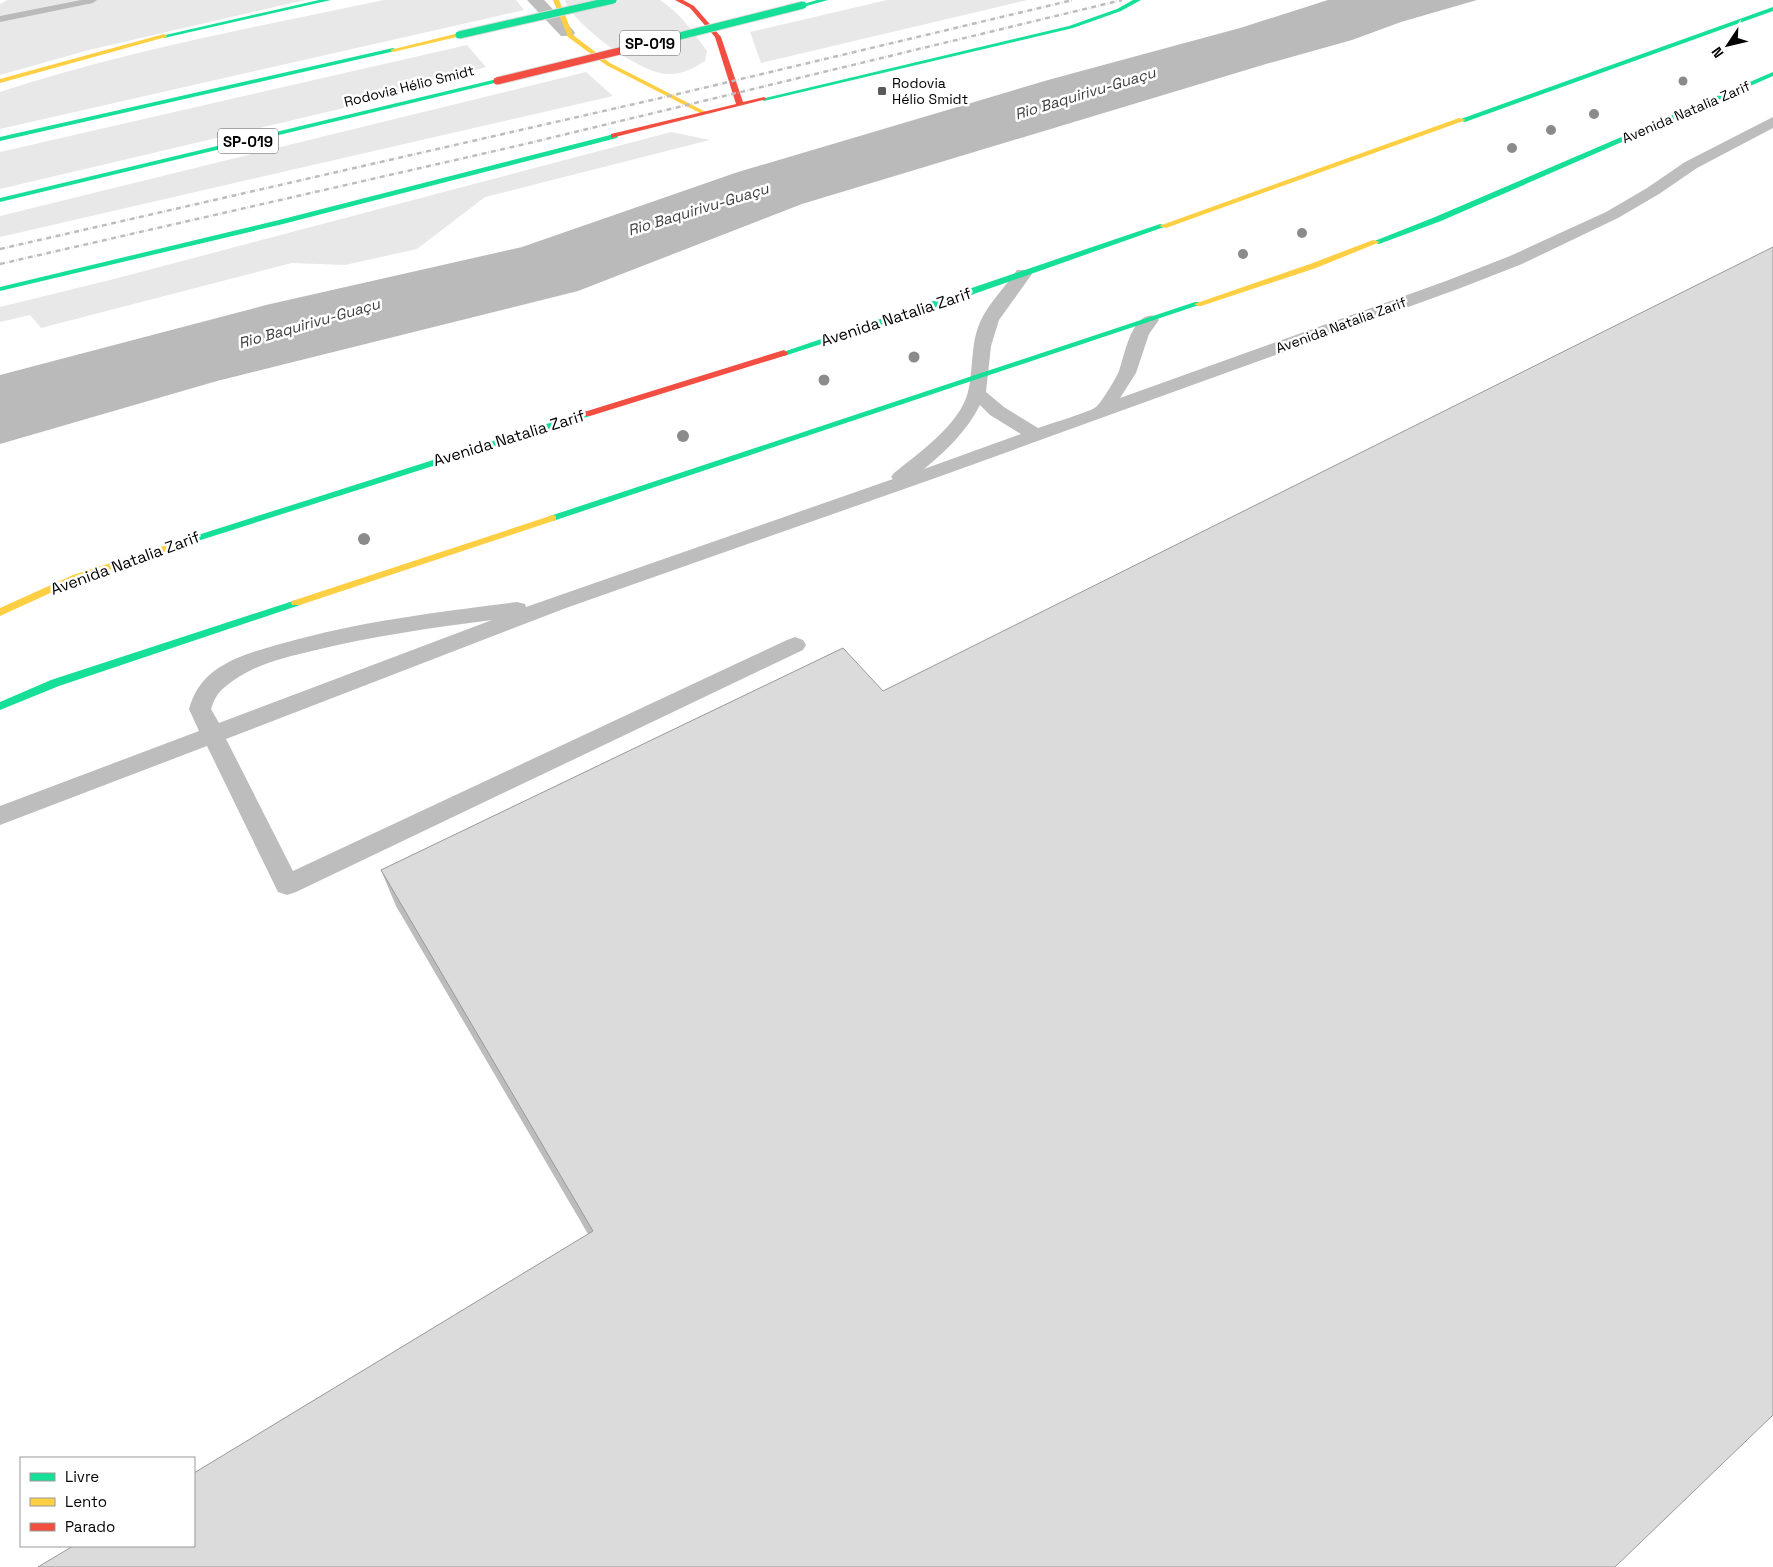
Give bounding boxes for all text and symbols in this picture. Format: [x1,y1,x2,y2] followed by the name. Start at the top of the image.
[1703,20,1753,70] north arrow
[620,30,680,56] road number: SP-019
[1707,43,1727,61] text: N
[342,61,476,111] street label: Rodovia Hélio Smidt
[1012,62,1158,123] water label: Rio Baquirivu-Guaçu
[892,74,968,108] place label: Rodovia Hélio Smidt
[1619,77,1753,147] street label: Avenida Natalia Zarif
[876,85,888,97] marker: Rodovia Hélio Smidt
[218,128,278,154] road number: SP-019
[625,178,771,239] water label: Rio Baquirivu-Guaçu
[818,283,974,351] street label: Avenida Natalia Zarif
[236,293,383,352] water label: Rio Baquirivu-Guaçu
[1273,293,1409,357] street label: Avenida Natalia Zarif
[431,405,587,471] street label: Avenida Natalia Zarif
[47,526,203,600] street label: Avenida Natalia Zarif
[20,1457,195,1547] legend
[65,1467,99,1486] text: Livre
[65,1492,107,1511] text: Lento
[65,1517,115,1536] text: Parado

